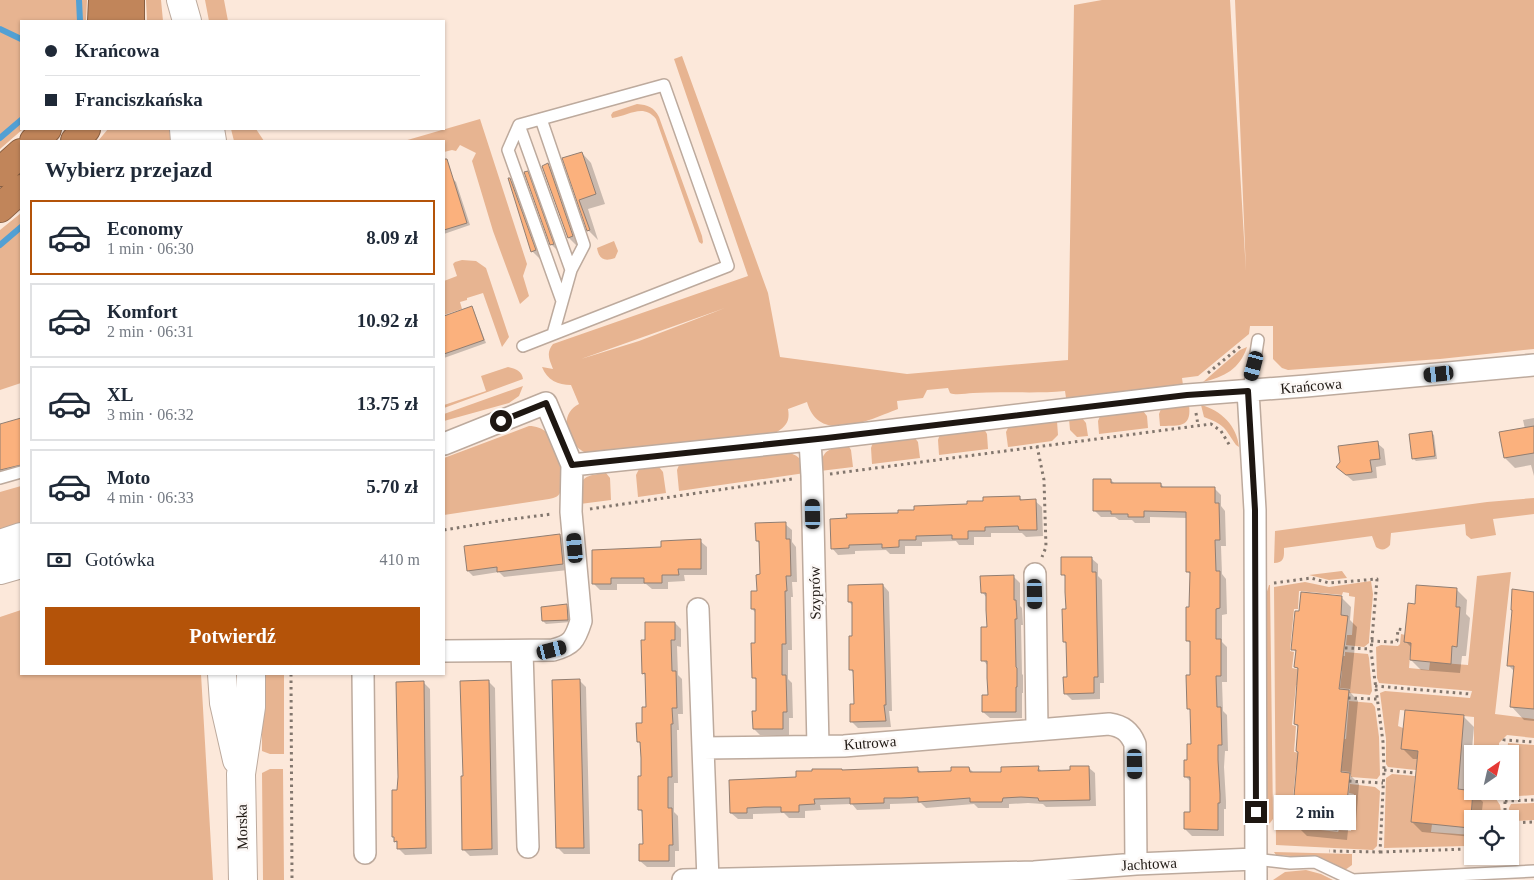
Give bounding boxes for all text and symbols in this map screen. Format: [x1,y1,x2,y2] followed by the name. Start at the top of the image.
[75,40,159,61] text: Krańcowa
[75,89,203,110] text: Franciszkańska
[45,157,212,182] text: Wybierz przejazd
[47,215,92,260] icon: car
[107,218,183,239] text: Economy
[366,227,418,248] text: 8.09 zł
[107,240,194,257] text: 1 min · 06:30
[47,298,92,343] icon: car
[107,301,178,322] text: Komfort
[357,310,418,331] text: 10.92 zł
[107,323,194,340] text: 2 min · 06:31
[1242,350,1265,382] car
[1423,365,1454,383] car
[1280,375,1343,397] street label: Krańcowa
[47,381,92,426] icon: car
[107,384,133,405] text: XL
[357,393,418,414] text: 13.75 zł
[107,406,194,423] text: 3 min · 06:32
[490,410,512,432] route start
[47,464,92,509] icon: car
[107,467,150,488] text: Moto
[366,476,418,497] text: 5.70 zł
[107,489,194,506] text: 4 min · 06:33
[805,499,820,529] car
[566,532,583,564] car
[45,546,73,574] icon: cash
[85,549,155,570] text: Gotówka
[380,551,420,568] text: 410 m
[807,566,823,620] street label: Szyprów
[1027,579,1042,609] car
[45,607,420,665] button: Potwierdź
[535,639,568,661] car
[843,733,897,753] street label: Kutrowa
[1464,745,1519,800] north arrow
[1464,745,1519,865] map controls
[1127,749,1142,779] car
[1274,794,1356,830] callout: 2 min
[1245,801,1267,823] route end
[234,804,250,850] street label: Morska
[1296,804,1334,821] text: 2 min
[1464,810,1519,865] button: locate
[1121,855,1178,873] street label: Jachtowa

